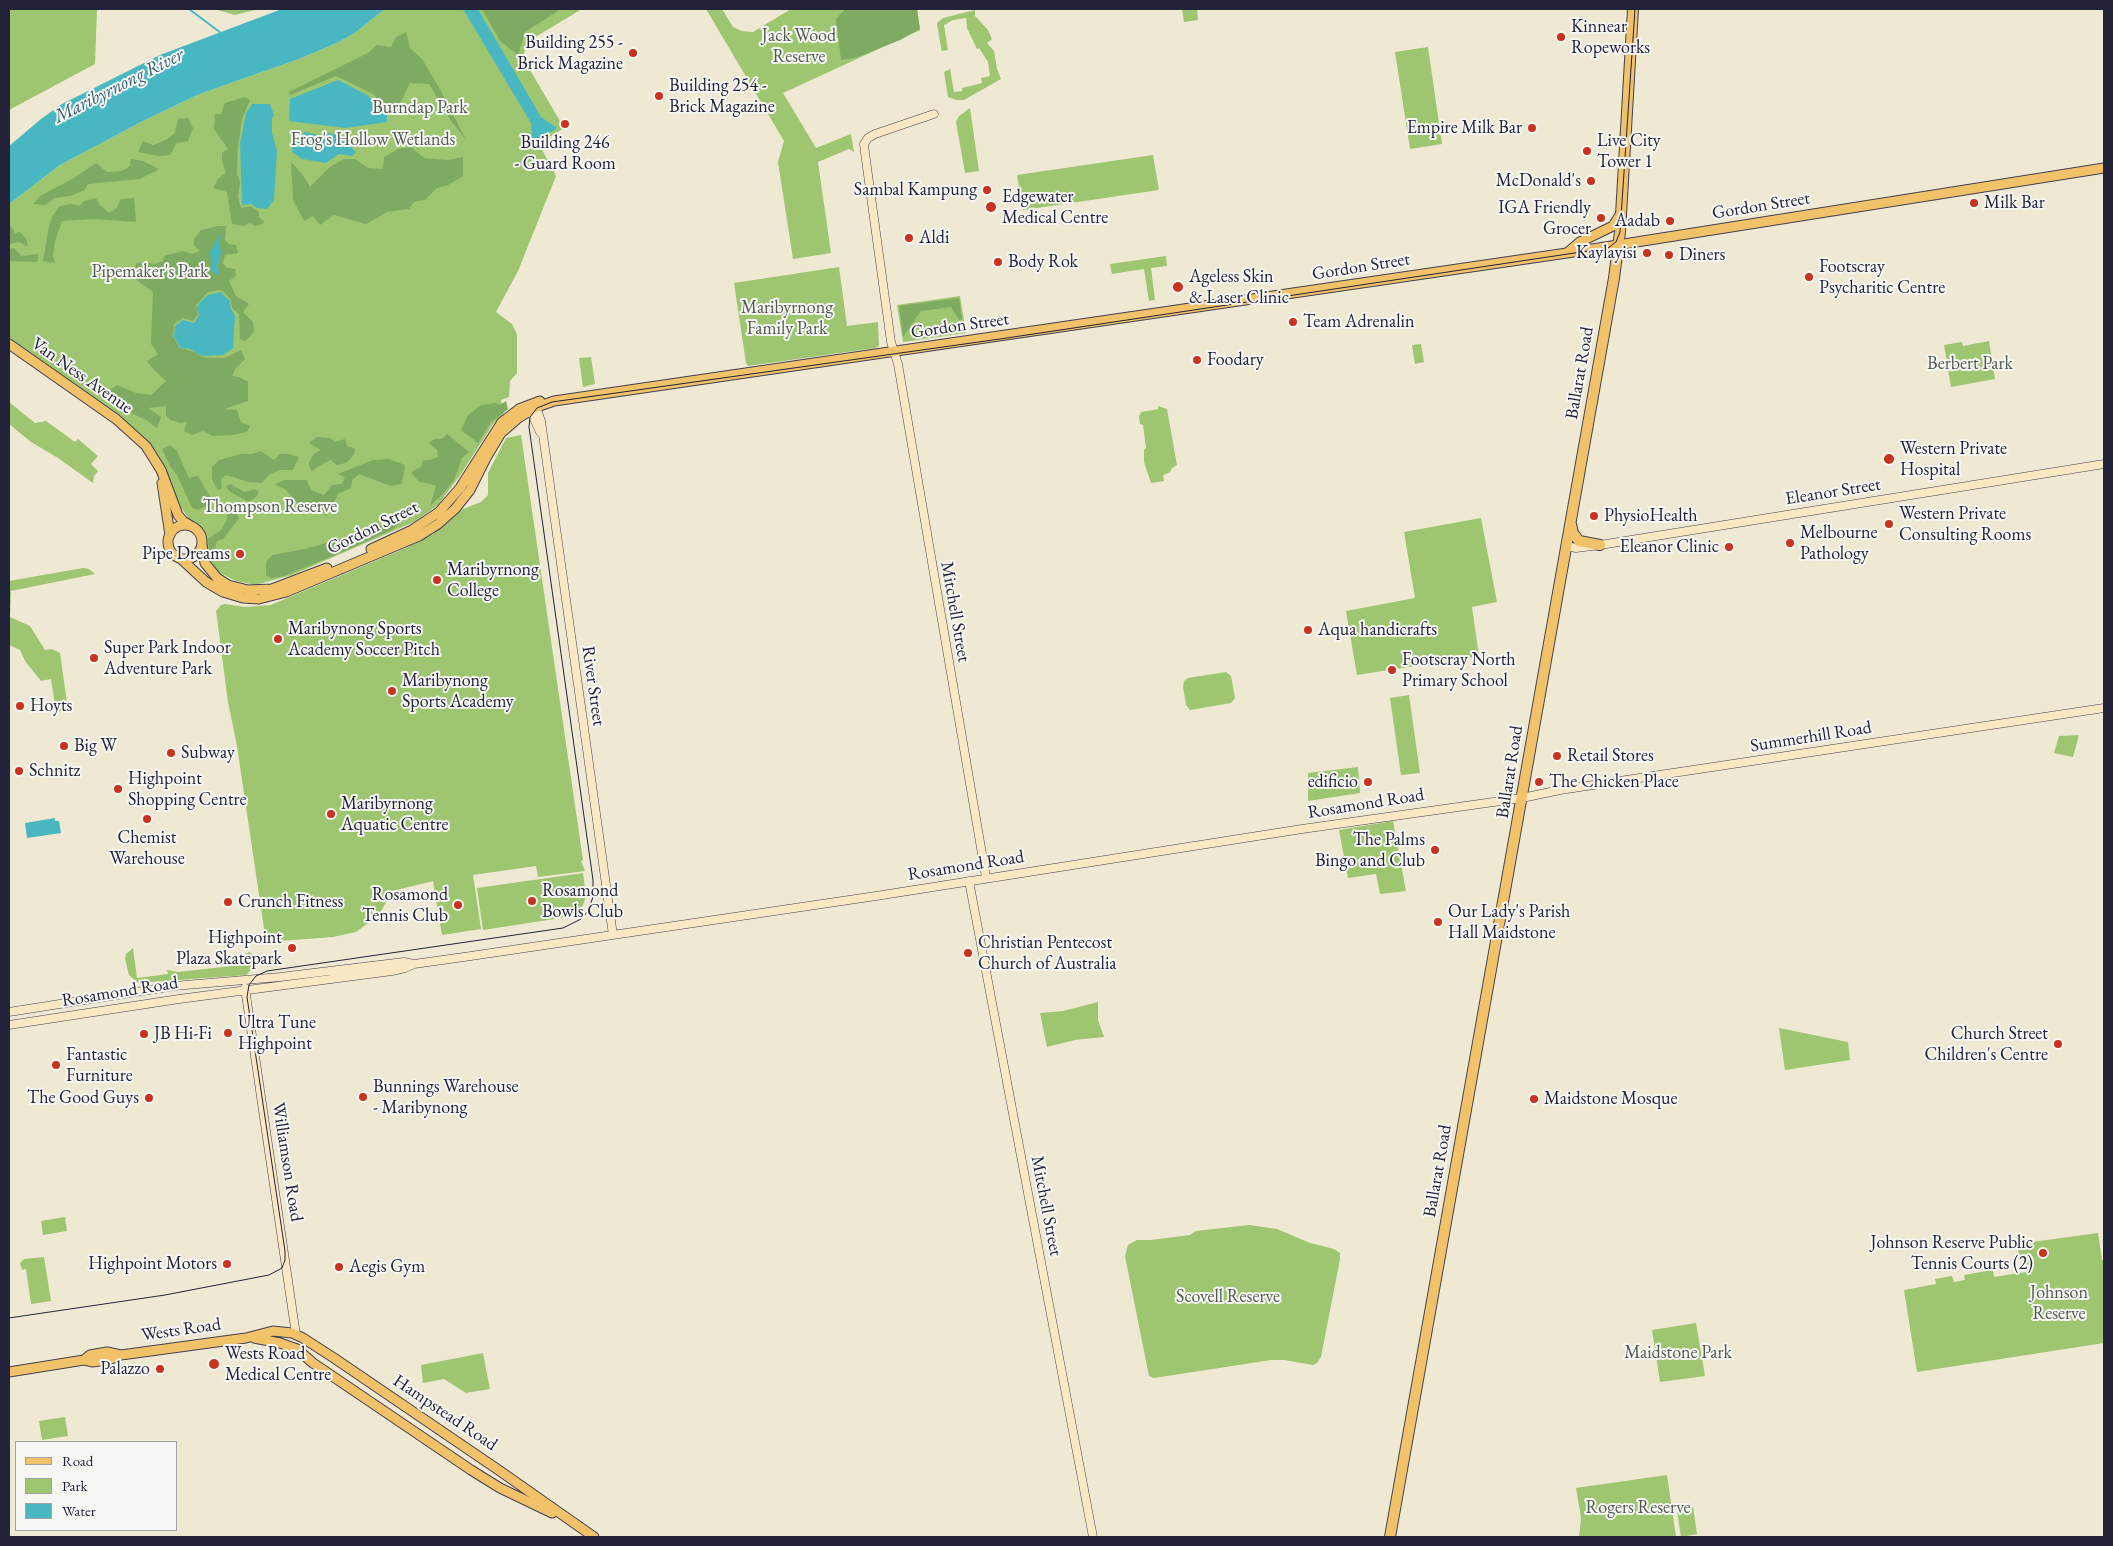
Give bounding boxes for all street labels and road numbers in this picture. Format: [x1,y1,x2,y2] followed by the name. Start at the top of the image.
[1711,188,1811,224] street label: Gordon Street
[1311,249,1411,285] street label: Gordon Street
[910,308,1010,344] street label: Gordon Street
[1561,325,1599,421] street label: Ballarat Road
[27,333,137,419] street label: Van Ness Avenue
[1784,474,1882,510] street label: Eleanor Street
[324,497,422,559] street label: Gordon Street
[936,560,974,664] street label: Mitchell Street
[577,644,609,728] street label: River Street
[1749,717,1873,757] street label: Summerhill Road
[1492,724,1528,820] street label: Ballarat Road
[1306,784,1426,824] street label: Rosamond Road
[906,846,1026,886] street label: Rosamond Road
[60,972,180,1012] street label: Rosamond Road
[267,1101,307,1223] street label: Williamson Road
[1419,1123,1457,1219] street label: Ballarat Road
[1026,1154,1066,1258] street label: Mitchell Street
[140,1314,222,1346] street label: Wests Road
[389,1370,501,1456] street label: Hampstead Road

